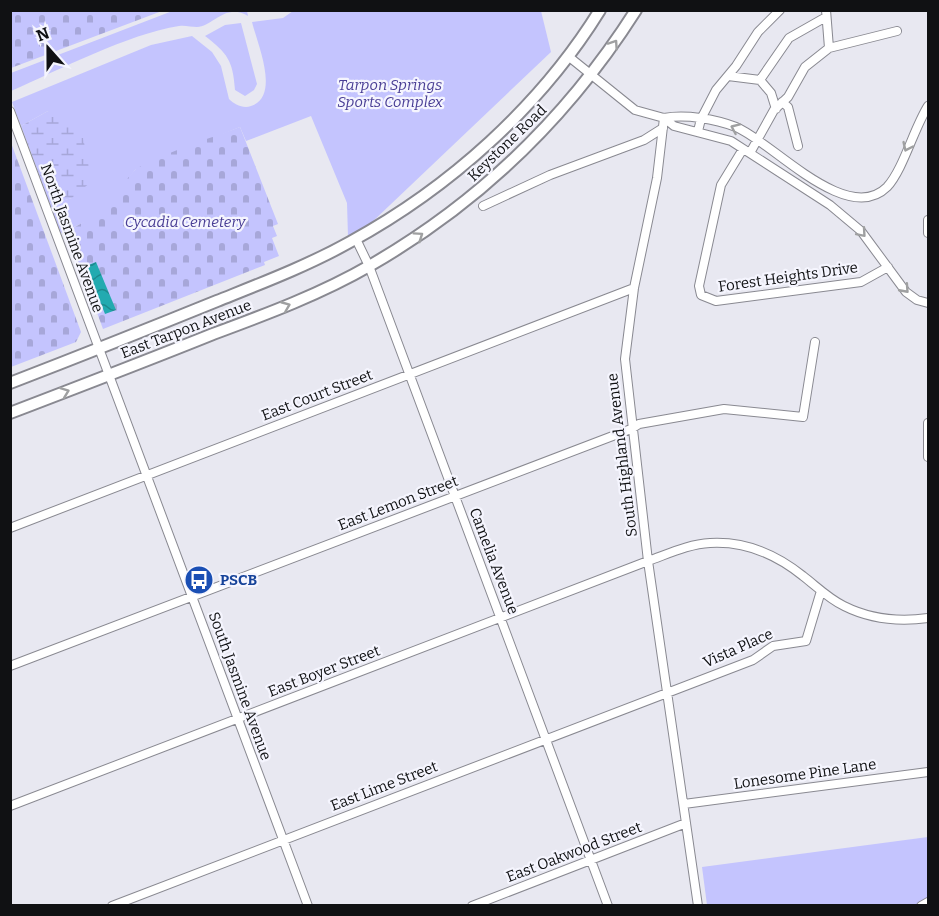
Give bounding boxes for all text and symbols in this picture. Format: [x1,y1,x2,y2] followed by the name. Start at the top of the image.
[18,18,78,78] north arrow
[34,23,52,46] text: N
[607,40,618,51] one-way arrow
[337,76,444,111] park label: Tarpon Springs Sports Complex
[464,101,550,185] street label: Keystone Road
[730,123,741,135] one-way arrow
[903,141,915,152] one-way arrow
[37,161,107,315] street label: North Jasmine Avenue
[125,213,247,231] park label: Cycadia Cemetery
[855,226,866,237] one-way arrow
[412,232,423,243] one-way arrow
[717,258,859,296] street label: Forest Heights Drive
[898,283,909,293] one-way arrow
[118,296,254,362] street label: East Tarpon Avenue
[280,300,291,313] one-way arrow
[259,365,376,424] street label: East Court Street
[603,372,641,538] street label: South Highland Avenue
[59,387,70,399] one-way arrow
[336,472,461,534] street label: East Lemon Street
[465,505,523,617] street label: Camelia Avenue
[183,564,215,596] bus stop icon: PSCB
[220,571,258,589] place label: PSCB
[205,609,275,763] street label: South Jasmine Avenue
[700,625,776,671] street label: Vista Place
[265,641,383,701] street label: East Boyer Street
[733,755,877,793] street label: Lonesome Pine Lane
[328,757,441,815] street label: East Lime Street
[504,818,645,886] street label: East Oakwood Street

